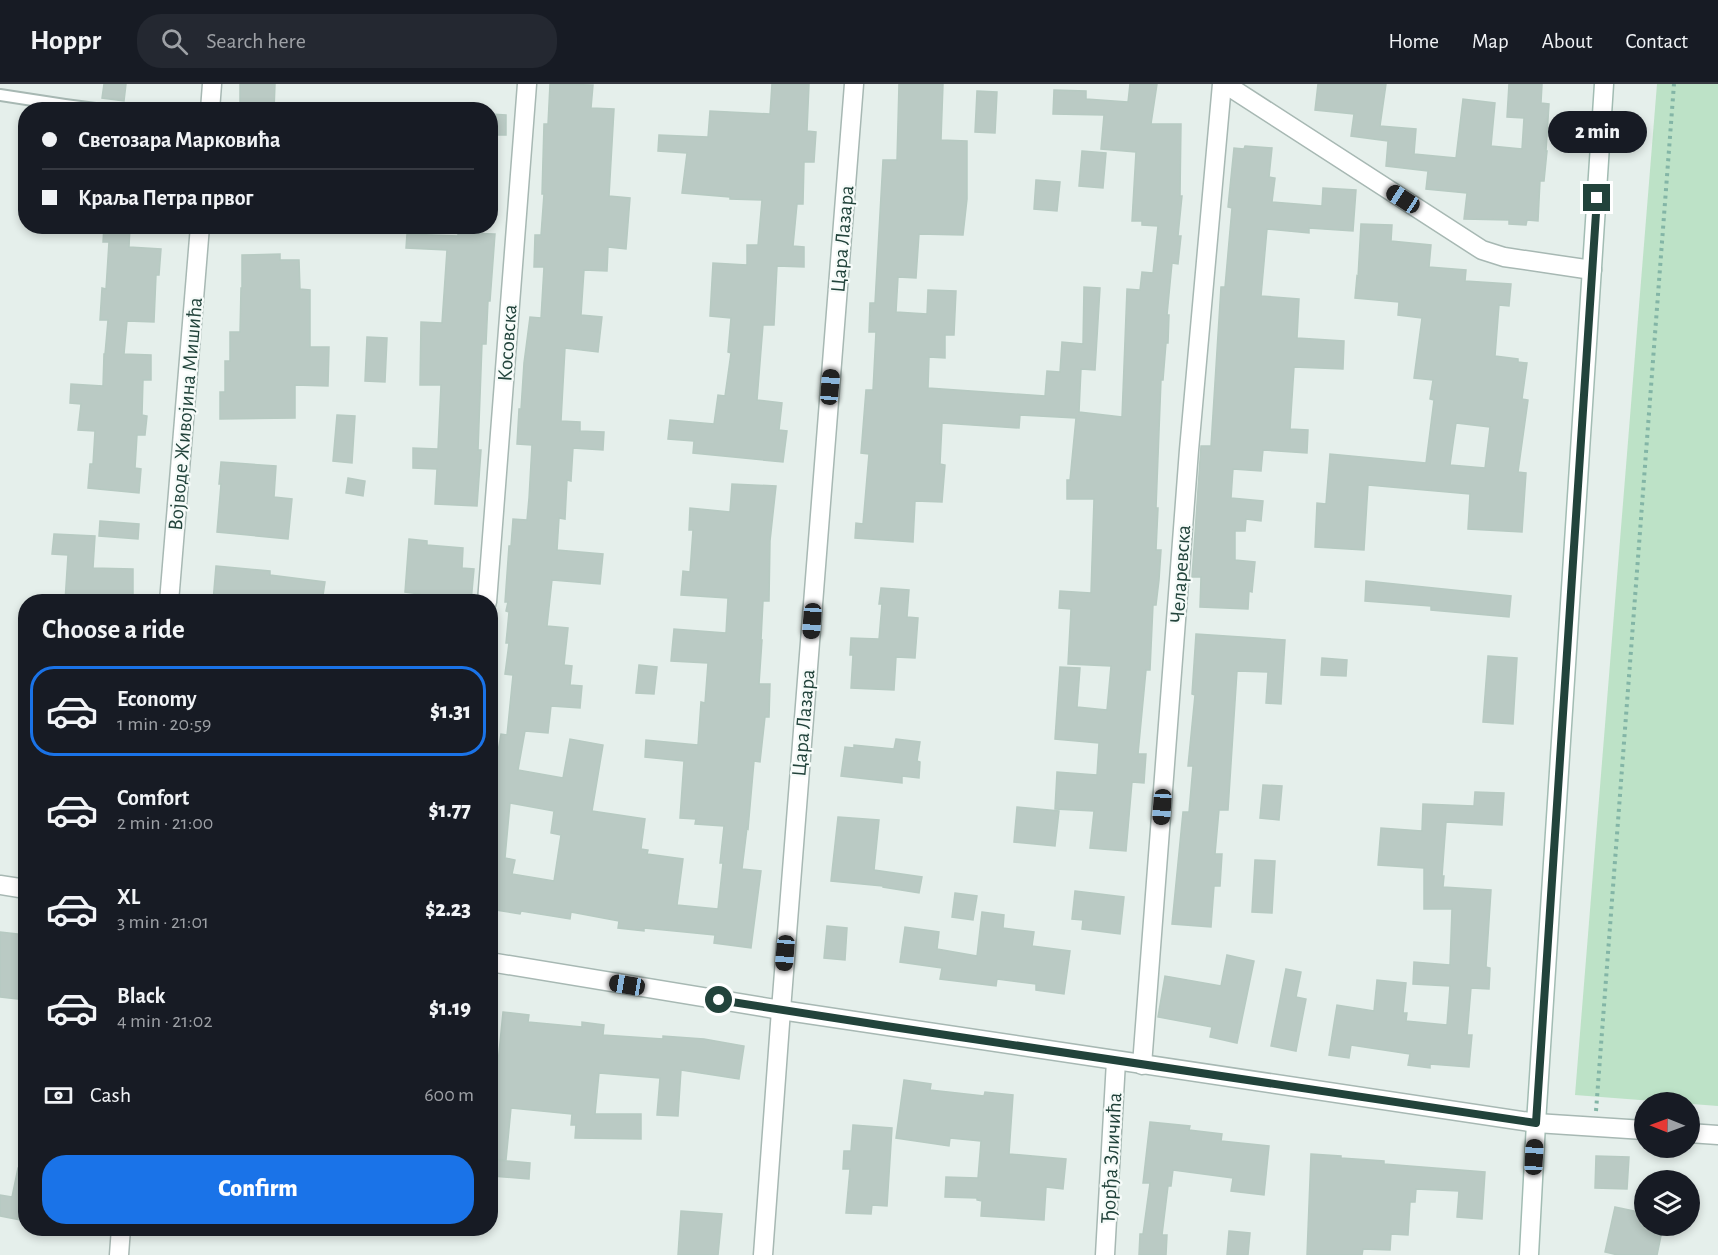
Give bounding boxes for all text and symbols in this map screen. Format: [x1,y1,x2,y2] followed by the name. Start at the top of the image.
[137,14,557,68] search box
[158,25,191,58] icon: search
[30,27,101,55] text: Hoppr
[206,30,306,52] text: Search here
[1388,31,1439,52] text: Home
[1472,31,1509,52] text: Map
[1542,31,1592,52] text: About
[1625,31,1688,52] text: Contact
[1548,111,1646,153] callout: 2 min
[1575,122,1620,142] text: 2 min
[78,129,281,151] text: Светозара Марковића
[1383,182,1423,216] car
[827,184,858,294] street label: Цара Лазара
[1583,184,1610,211] route end
[78,187,253,209] text: Краља Петра првог
[165,296,206,532] street label: Војводе Живојина Мишића
[494,303,521,382] street label: Косовска
[819,368,841,406] car
[1167,524,1194,624] street label: Челаревска
[802,602,822,640] car
[42,616,185,643] text: Choose a ride
[788,668,819,778] street label: Цара Лазара
[45,684,99,738] icon: car
[117,688,197,710] text: Economy
[430,700,471,722] text: $1.31
[117,714,212,734] text: 1 min · 20:59
[45,783,99,837] icon: car
[117,787,189,809] text: Comfort
[1152,788,1172,826] car
[428,799,471,821] text: $1.77
[117,813,213,833] text: 2 min · 21:00
[45,882,99,936] icon: car
[117,886,140,908] text: XL
[425,898,471,920] text: $2.23
[117,912,209,932] text: 3 min · 21:01
[774,934,796,972] car
[608,973,646,997] car
[45,981,99,1035] icon: car
[117,985,165,1007] text: Black
[705,986,732,1013] route start
[429,997,471,1019] text: $1.19
[117,1011,212,1031] text: 4 min · 21:02
[42,1079,75,1112] icon: cash
[90,1084,131,1106] text: Cash
[424,1085,474,1105] text: 600 m
[1098,1092,1126,1224] street label: Ђорђа Зличића
[1634,1092,1700,1158] north arrow
[1634,1092,1700,1236] map controls
[1524,1139,1544,1175] car
[42,1155,474,1224] button: Confirm
[1634,1170,1700,1236] button: layers

